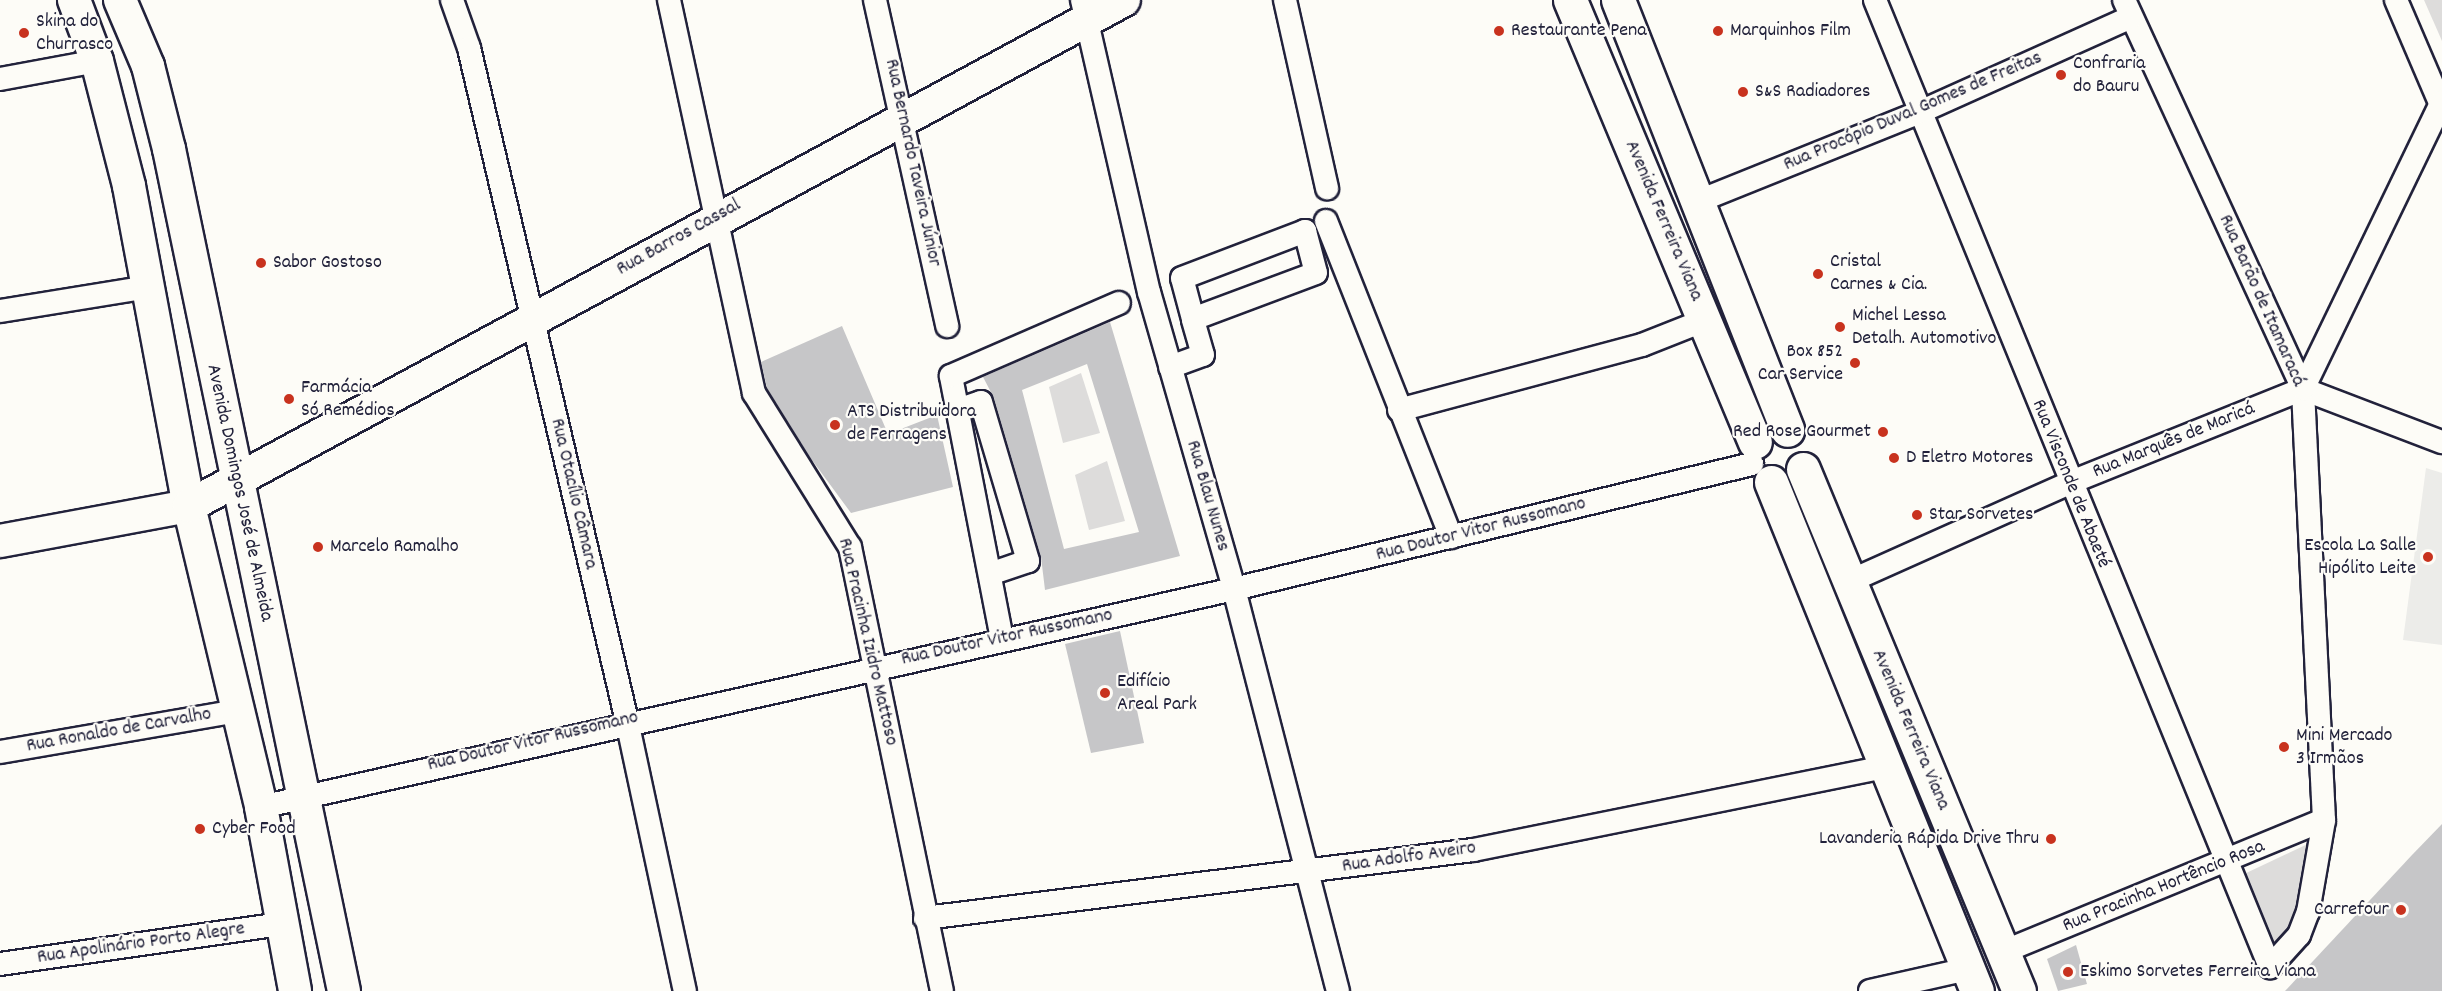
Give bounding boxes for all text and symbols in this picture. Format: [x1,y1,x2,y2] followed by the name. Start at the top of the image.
[36,10,113,57] place label: Skina do Churrasco
[1511,19,1647,43] place label: Restaurante Pena
[1730,19,1851,43] place label: Marquinhos Film
[1492,24,1506,38] marker: Restaurante Pena
[1711,24,1725,38] marker: Marquinhos Film
[17,26,31,40] marker: Skina do Churrasco
[1780,47,2046,177] street label: Rua Procópio Duval Gomes de Freitas
[2073,52,2145,99] place label: Confraria do Bauru
[878,57,946,269] street label: Rua Bernardo Taveira Júnior
[2054,68,2068,82] marker: Confraria do Bauru
[1755,80,1870,104] place label: S&S Radiadores
[1736,85,1750,99] marker: S&S Radiadores
[1618,137,1708,305] street label: Avenida Ferreira Viana
[613,194,745,282] street label: Rua Barros Cassal
[2212,211,2310,391] street label: Rua Barão de Itamaracá
[1830,250,1927,297] place label: Cristal Carnes & Cia.
[273,251,382,275] place label: Sabor Gostoso
[254,256,268,270] marker: Sabor Gostoso
[1811,267,1825,281] marker: Cristal Carnes & Cia.
[1852,304,1996,351] place label: Michel Lessa Detalh. Automotivo
[1833,320,1847,334] marker: Michel Lessa Detalh. Automotivo
[1758,340,1843,387] place label: Box 852 Car Service
[1848,356,1862,370] marker: Box 852 Car Service
[200,362,278,624] street label: Avenida Domingos José de Almeida
[301,376,395,423] place label: Farmácia Só Remédios
[282,392,296,406] marker: Farmácia Só Remédios
[2025,396,2115,572] street label: Rua Visconde de Abaeté
[2089,397,2259,485] street label: Rua Marquês de Maricá
[847,401,976,448] place label: ATS Distribuidora de Ferragens
[544,416,602,572] street label: Rua Otacílio Câmara
[828,418,842,432] marker: ATS Distribuidora de Ferragens
[1733,420,1871,444] place label: Red Rose Gourmet
[1876,425,1890,439] marker: Red Rose Gourmet
[1180,438,1234,554] street label: Rua Blau Nunes
[1906,446,2033,470] place label: D Eletro Motores
[1887,451,1901,465] marker: D Eletro Motores
[1374,492,1588,568] street label: Rua Doutor Vitor Russomano
[1929,503,2033,527] place label: Star Sorvetes
[1910,508,1924,522] marker: Star Sorvetes
[2304,534,2416,581] place label: Escola La Salle Hipólito Leite
[330,535,459,559] place label: Marcelo Ramalho
[831,536,903,748] street label: Rua Pracinha Izidro Mattoso
[311,540,325,554] marker: Marcelo Ramalho
[2421,550,2435,564] marker: Escola La Salle Hipólito Leite
[899,604,1115,672] street label: Rua Doutor Vitor Russomano
[1865,646,1955,814] street label: Avenida Ferreira Viana
[1117,670,1197,717] place label: Edifício Areal Park
[1098,686,1112,700] marker: Edifício Areal Park
[25,703,213,759] street label: Rua Ronaldo de Carvalho
[425,706,641,778] street label: Rua Doutor Vitor Russomano
[2296,724,2392,771] place label: Mini Mercado 3 Irmãos
[2277,740,2291,754] marker: Mini Mercado 3 Irmãos
[212,817,296,841] place label: Cyber Food
[193,822,207,836] marker: Cyber Food
[1819,827,2039,851] place label: Lavanderia Rápida Drive Thru
[2044,832,2058,846] marker: Lavanderia Rápida Drive Thru
[2060,835,2268,939] street label: Rua Pracinha Hortêncio Rosa
[1341,837,1477,879] street label: Rua Adolfo Aveiro
[2314,898,2389,922] place label: Carrefour
[2394,903,2408,917] marker: Carrefour
[36,918,246,970] street label: Rua Apolinário Porto Alegre
[2080,960,2316,984] place label: Eskimo Sorvetes Ferreira Viana
[2061,965,2075,979] marker: Eskimo Sorvetes Ferreira Viana

